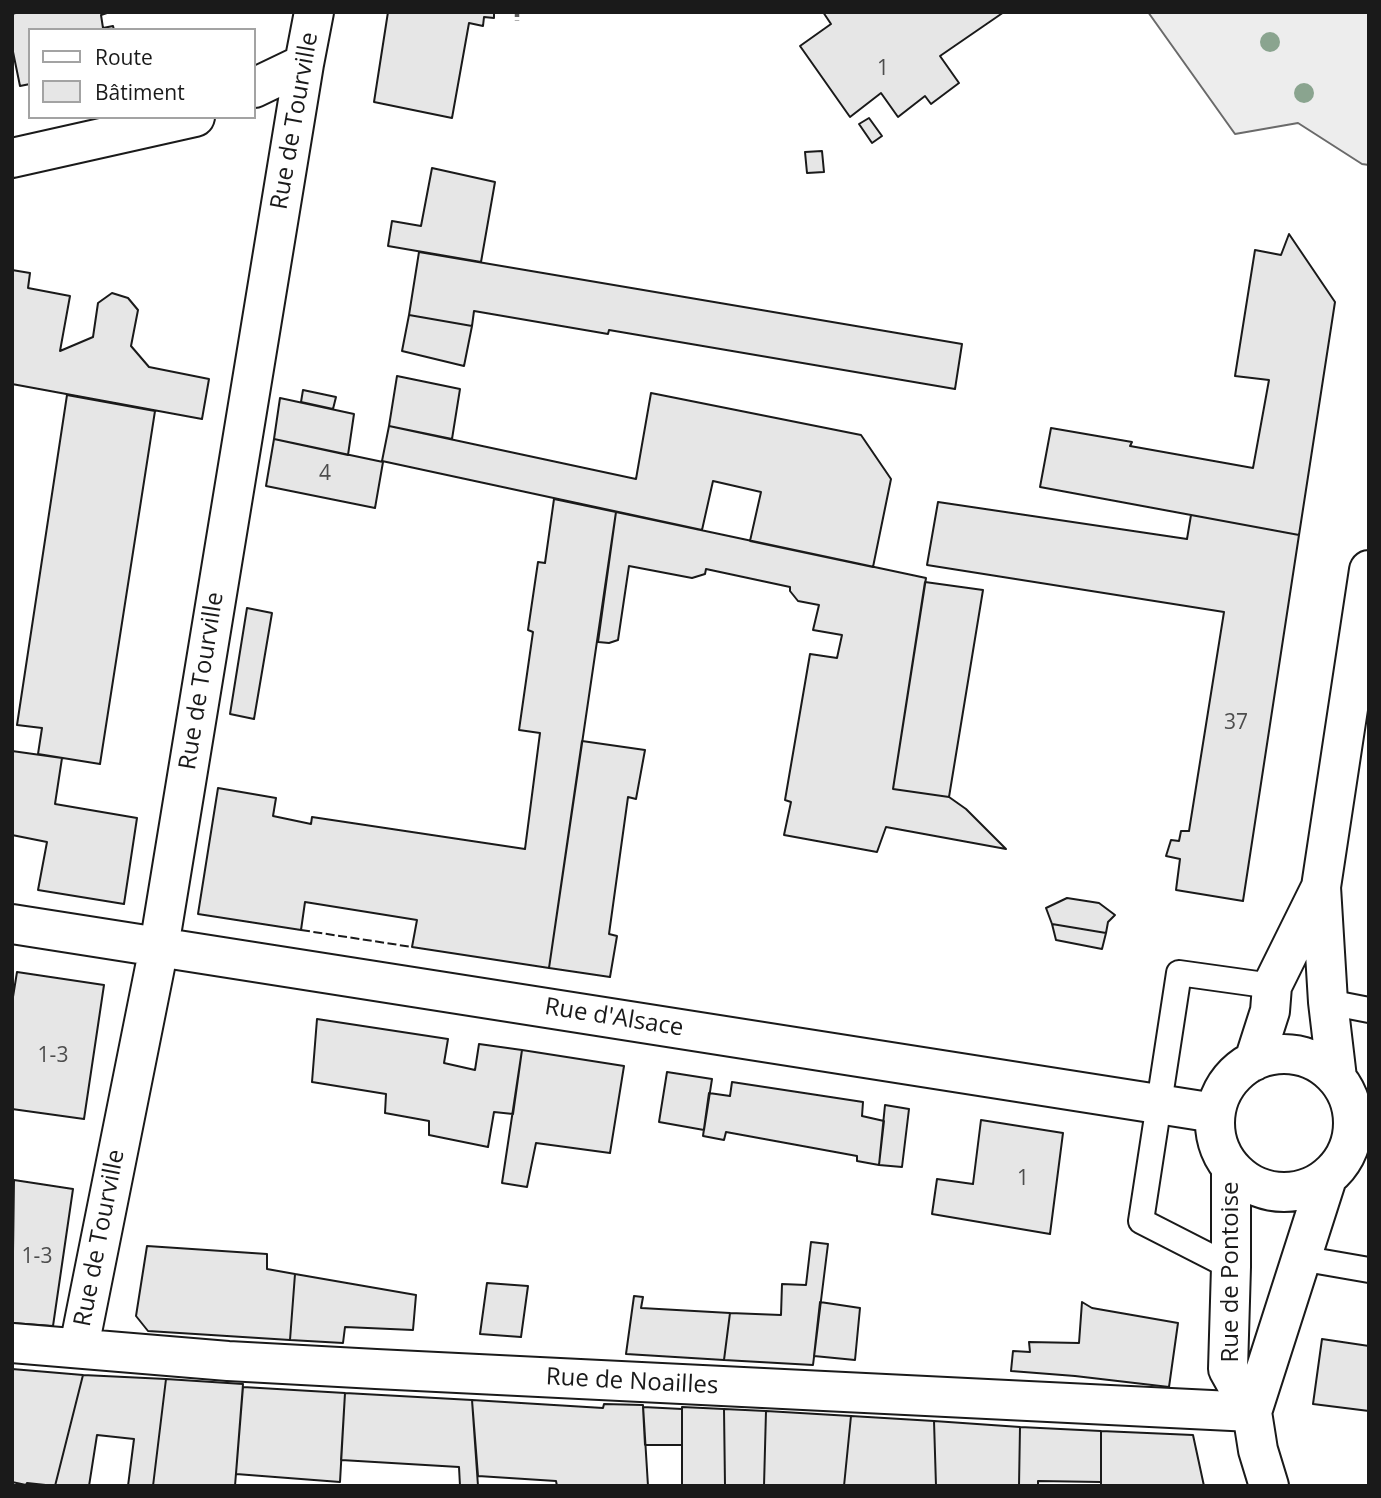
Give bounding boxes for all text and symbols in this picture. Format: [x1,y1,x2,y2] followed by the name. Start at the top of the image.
[28,28,256,119] legend
[265,30,325,212] street label: Rue de Tourville
[95,43,153,71] text: Route
[877,56,889,82] house number: 1
[95,78,185,106] text: Bâtiment
[319,461,331,487] house number: 4
[174,590,230,772] street label: Rue de Tourville
[1224,710,1248,736] house number: 37
[543,993,685,1043] street label: Rue d'Alsace
[38,1043,68,1069] house number: 1-3
[69,1147,131,1329] street label: Rue de Tourville
[1017,1166,1029,1192] house number: 1
[1217,1181,1245,1363] street label: Rue de Pontoise
[22,1244,52,1270] house number: 1-3
[545,1363,719,1401] street label: Rue de Noailles

